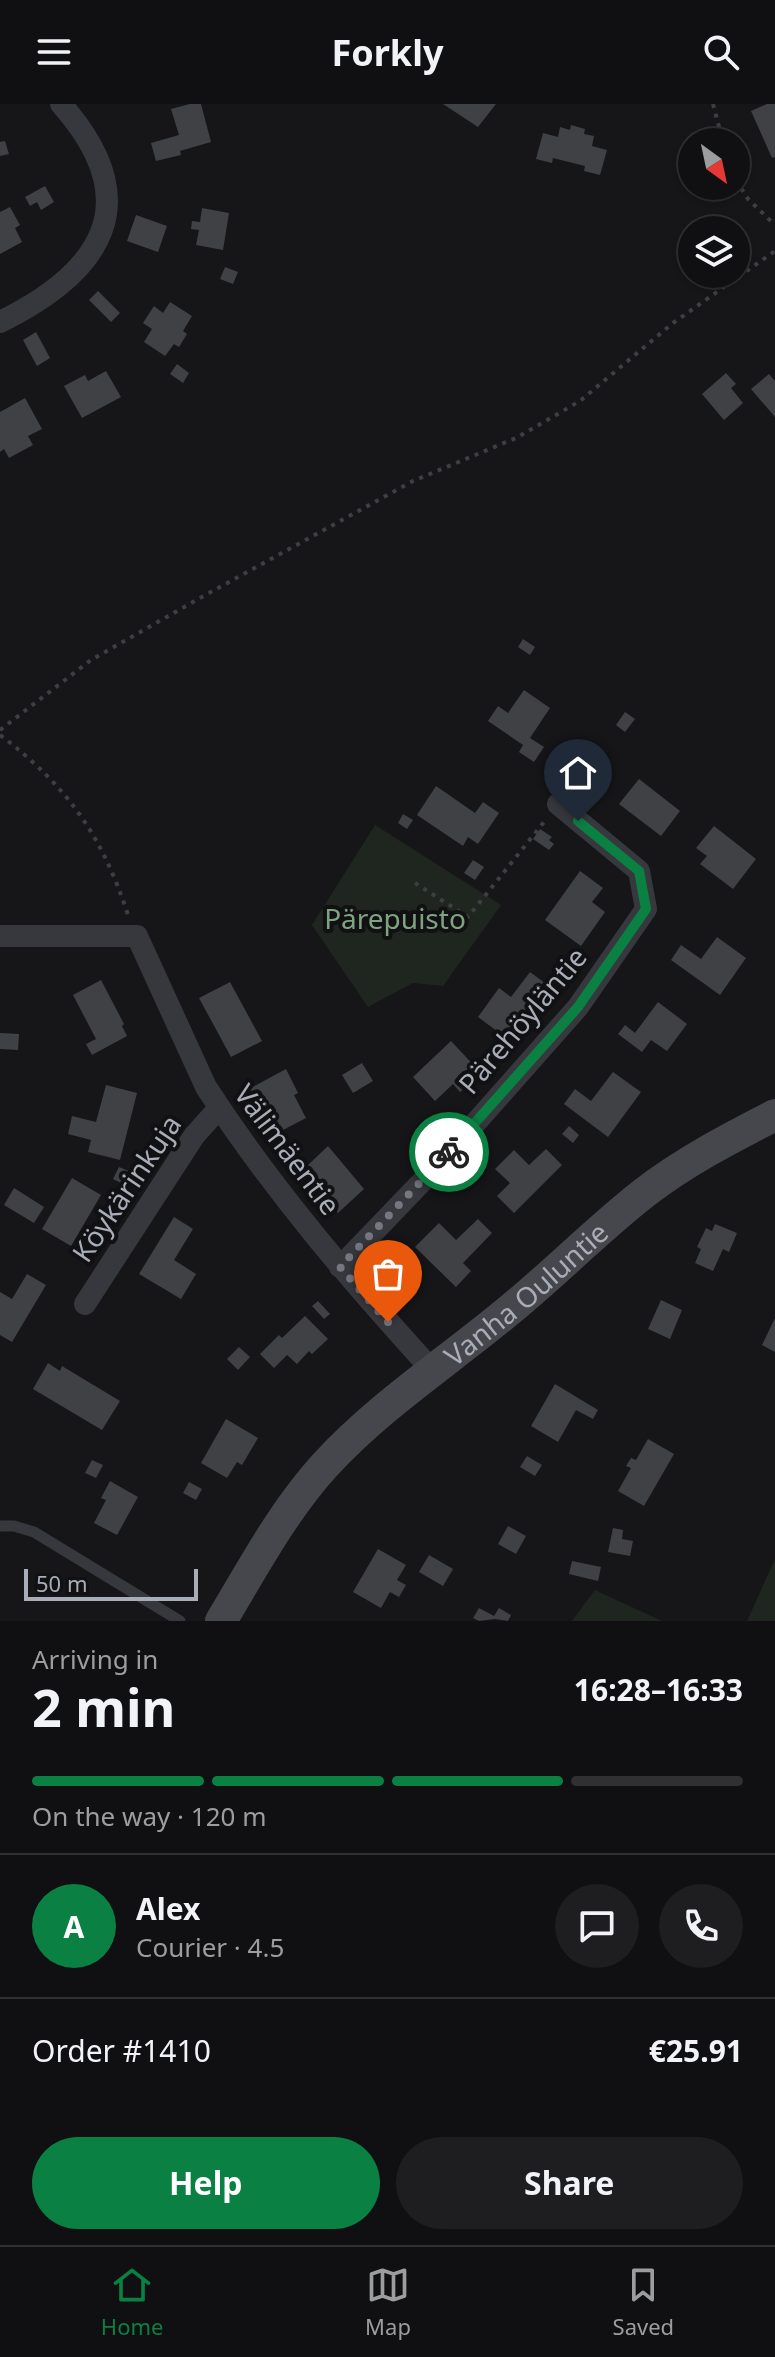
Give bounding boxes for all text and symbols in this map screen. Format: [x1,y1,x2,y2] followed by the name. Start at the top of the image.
[332,28,443,77] text: Forkly
[32,30,76,74] icon: menu
[699,30,743,74] icon: search
[678,128,750,200] north arrow
[678,128,750,288] map controls
[678,216,750,288] button: layers
[544,739,612,821] pin
[556,751,600,795] icon: home
[324,899,466,937] park label: Pärepuisto
[449,939,595,1101] street label: Pärehöyläntie
[226,1076,350,1222] street label: Välimäentie
[63,1107,189,1269] street label: Köykärinkuja
[409,1112,489,1192] courier
[427,1130,471,1174] icon: bike
[436,1213,616,1374] street label: Vanha Ouluntie
[354,1240,422,1322] pin
[366,1252,410,1296] icon: bag
[24,1565,198,1601] scale bar
[36,1568,87,1598] text: 50 m
[32,1641,158,1677] text: Arriving in
[574,1669,743,1710] text: 16:28–16:33
[32,1671,175,1742] text: 2 min
[32,1798,266,1834] text: On the way · 120 m
[555,1884,639,1968] button: chat
[659,1884,743,1968] button: phone
[136,1888,200,1929] text: Alex
[64,1906,84,1947] text: A
[136,1929,284,1965] text: Courier · 4.5
[32,2030,211,2071] text: Order #1410
[649,2030,743,2071] text: €25.91
[32,2137,380,2229] button: Help
[396,2137,743,2229] button: Share
[101,2263,163,2341] tab: Home
[365,2263,411,2341] tab: Map
[613,2263,674,2341] tab: Saved

